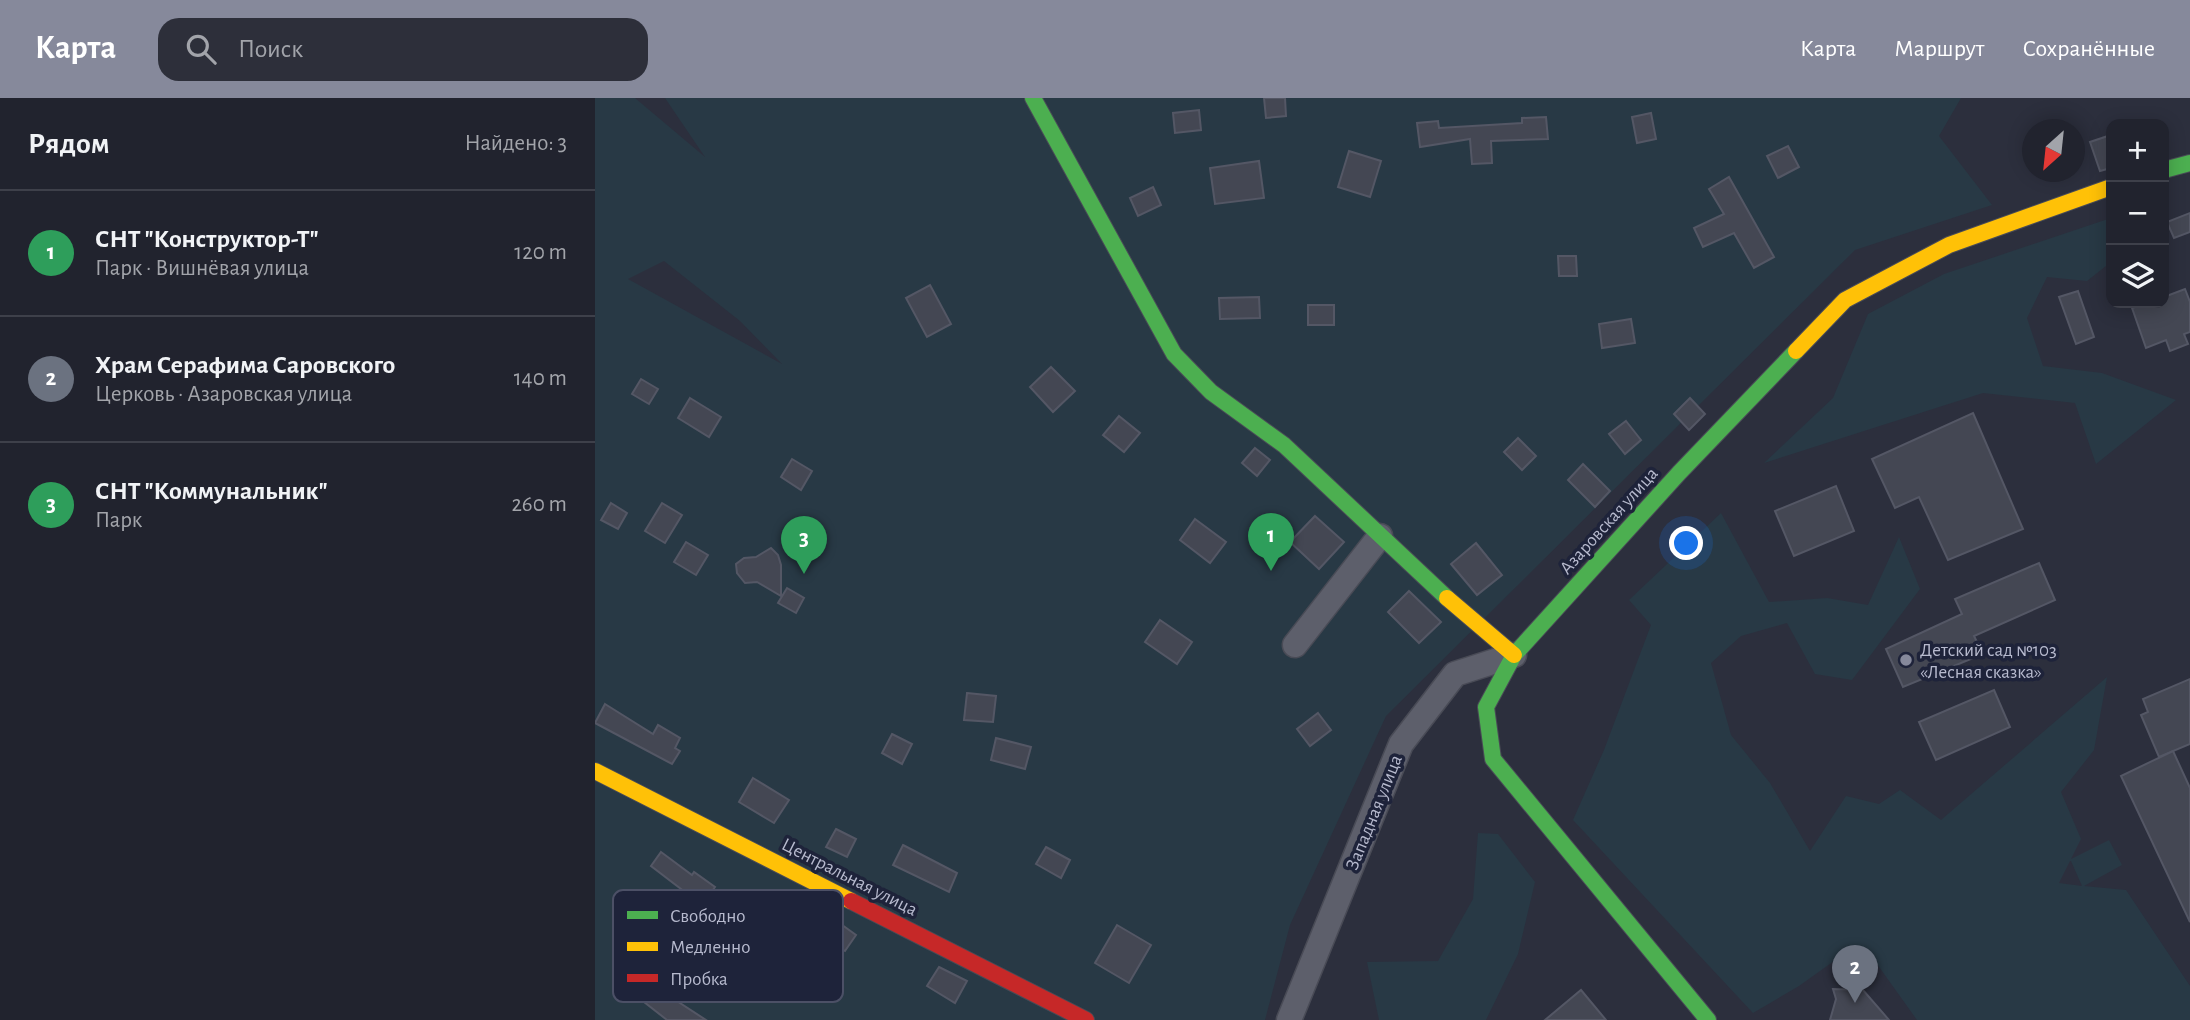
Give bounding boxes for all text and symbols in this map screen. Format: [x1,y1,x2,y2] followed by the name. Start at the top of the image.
[158,18,648,81] search box
[182,30,220,68] icon: search
[35,32,116,65] text: Карта
[238,36,303,62] text: Поиск
[1800,37,1856,61] text: Карта
[1894,37,1984,61] text: Маршрут
[2022,37,2155,61] text: Сохранённые
[2022,119,2085,182] north arrow
[2106,119,2169,308] map controls
[2106,119,2169,182] button: +
[28,129,110,159] text: Рядом
[465,132,567,155] text: Найдено: 3
[2106,182,2169,245] button: −
[95,226,319,252] text: СНТ "Конструктор-Т"
[47,241,55,264] text: 1
[514,241,567,264] text: 120 m
[2106,245,2169,308] button: layers
[95,257,309,280] text: Парк · Вишнёвая улица
[95,352,395,378] text: Храм Серафима Саровского
[46,367,56,390] text: 2
[514,367,567,390] text: 140 m
[95,383,352,406] text: Церковь · Азаровская улица
[1556,464,1662,578] street label: Азаровская улица
[95,478,328,504] text: СНТ "Коммунальник"
[46,493,56,516] text: 3
[511,493,567,516] text: 260 m
[95,509,142,532] text: Парк
[1248,513,1294,571] pin: 1
[781,516,827,574] pin: 3
[1669,526,1703,560] your location
[1920,641,2057,682] place label: Детский сад №103 «Лесная сказка»
[1898,652,1914,668] marker: Детский сад №103 «Лесная сказка»
[1343,752,1406,873] street label: Западная улица
[778,835,921,920] street label: Центральная улица
[613,890,843,1002] legend
[670,907,746,926] text: Свободно
[670,938,750,957] text: Медленно
[1832,945,1878,1003] pin: 2
[670,970,728,989] text: Пробка

